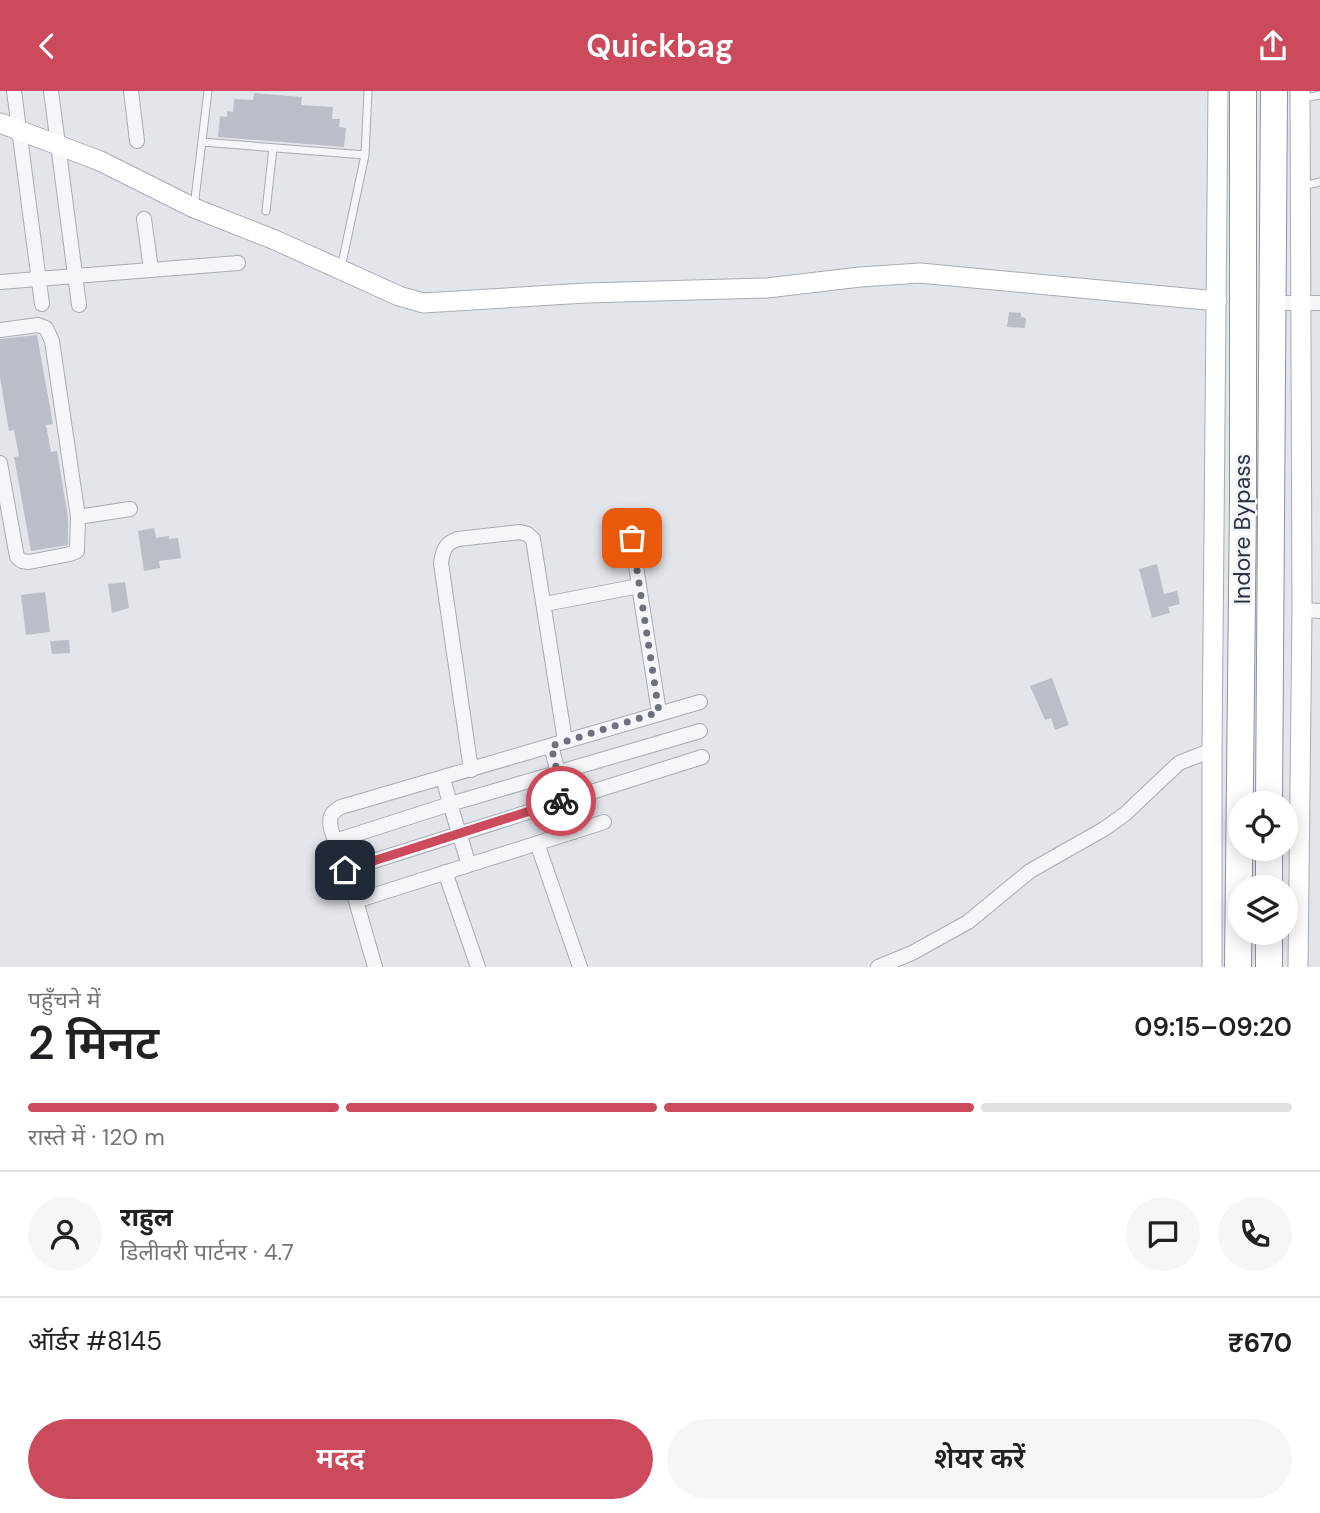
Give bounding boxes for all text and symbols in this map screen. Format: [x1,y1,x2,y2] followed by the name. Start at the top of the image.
[586,25,734,67] text: Quickbag
[28,27,66,65] icon: back
[1254,27,1292,65] icon: share
[1227,454,1257,604] street label: Indore Bypass
[602,508,662,568] pin
[613,519,651,557] icon: bag
[526,766,596,836] courier
[542,782,580,820] icon: bike
[1228,791,1298,945] map controls
[1228,791,1298,861] button: locate
[315,840,375,900] pin
[326,851,364,889] icon: home
[1228,875,1298,945] button: layers
[28,985,101,1015] text: पहुँचने में
[1134,1010,1292,1044] text: 09:15–09:20
[28,1013,159,1073] text: 2 मिनट
[28,1122,165,1152] text: रास्ते में · 120 m
[28,1197,102,1271] button: person
[1126,1197,1200,1271] button: chat
[1218,1197,1292,1271] button: phone
[120,1200,173,1234] text: राहुल
[120,1237,294,1267] text: डिलीवरी पार्टनर · 4.7
[28,1324,162,1358] text: ऑर्डर #8145
[1228,1326,1292,1360] text: ₹670
[28,1419,653,1499] button: मदद
[667,1419,1292,1499] button: शेयर करें

